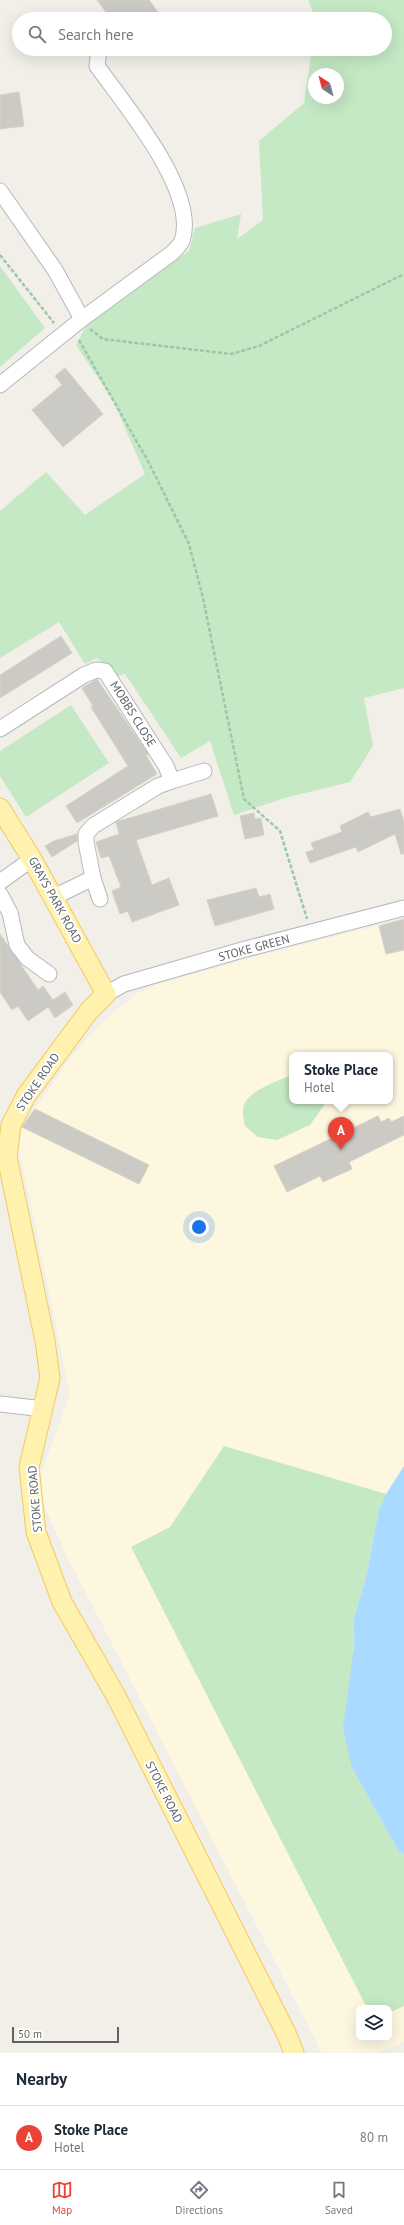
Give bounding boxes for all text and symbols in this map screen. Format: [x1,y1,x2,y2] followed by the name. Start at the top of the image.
[12,12,392,56] search box
[26,23,48,45] icon: search
[58,25,134,44] text: Search here
[308,68,344,104] north arrow
[107,678,160,749] street label: MOBBS CLOSE
[26,854,85,946] street label: GRAYS PARK ROAD
[217,931,291,964] street label: STOKE GREEN
[13,1050,63,1114] street label: STOKE ROAD
[289,1052,393,1104] popup
[304,1060,378,1079] text: Stoke Place
[304,1079,334,1096] text: Hotel
[328,1117,354,1150] pin: A
[189,1217,209,1237] your location
[24,1465,45,1533] street label: STOKE ROAD
[143,1759,186,1825] street label: STOKE ROAD
[356,2005,392,2041] map controls
[356,2005,392,2041] button: layers
[12,2025,119,2044] scale bar
[18,2027,42,2041] text: 50 m
[16,2068,67,2090] text: Nearby
[54,2120,128,2139] text: Stoke Place
[25,2129,33,2146] text: A
[360,2129,388,2146] text: 80 m
[54,2139,84,2156] text: Hotel
[51,2179,73,2217] tab: Map
[175,2179,223,2217] tab: Directions
[325,2179,353,2217] tab: Saved

